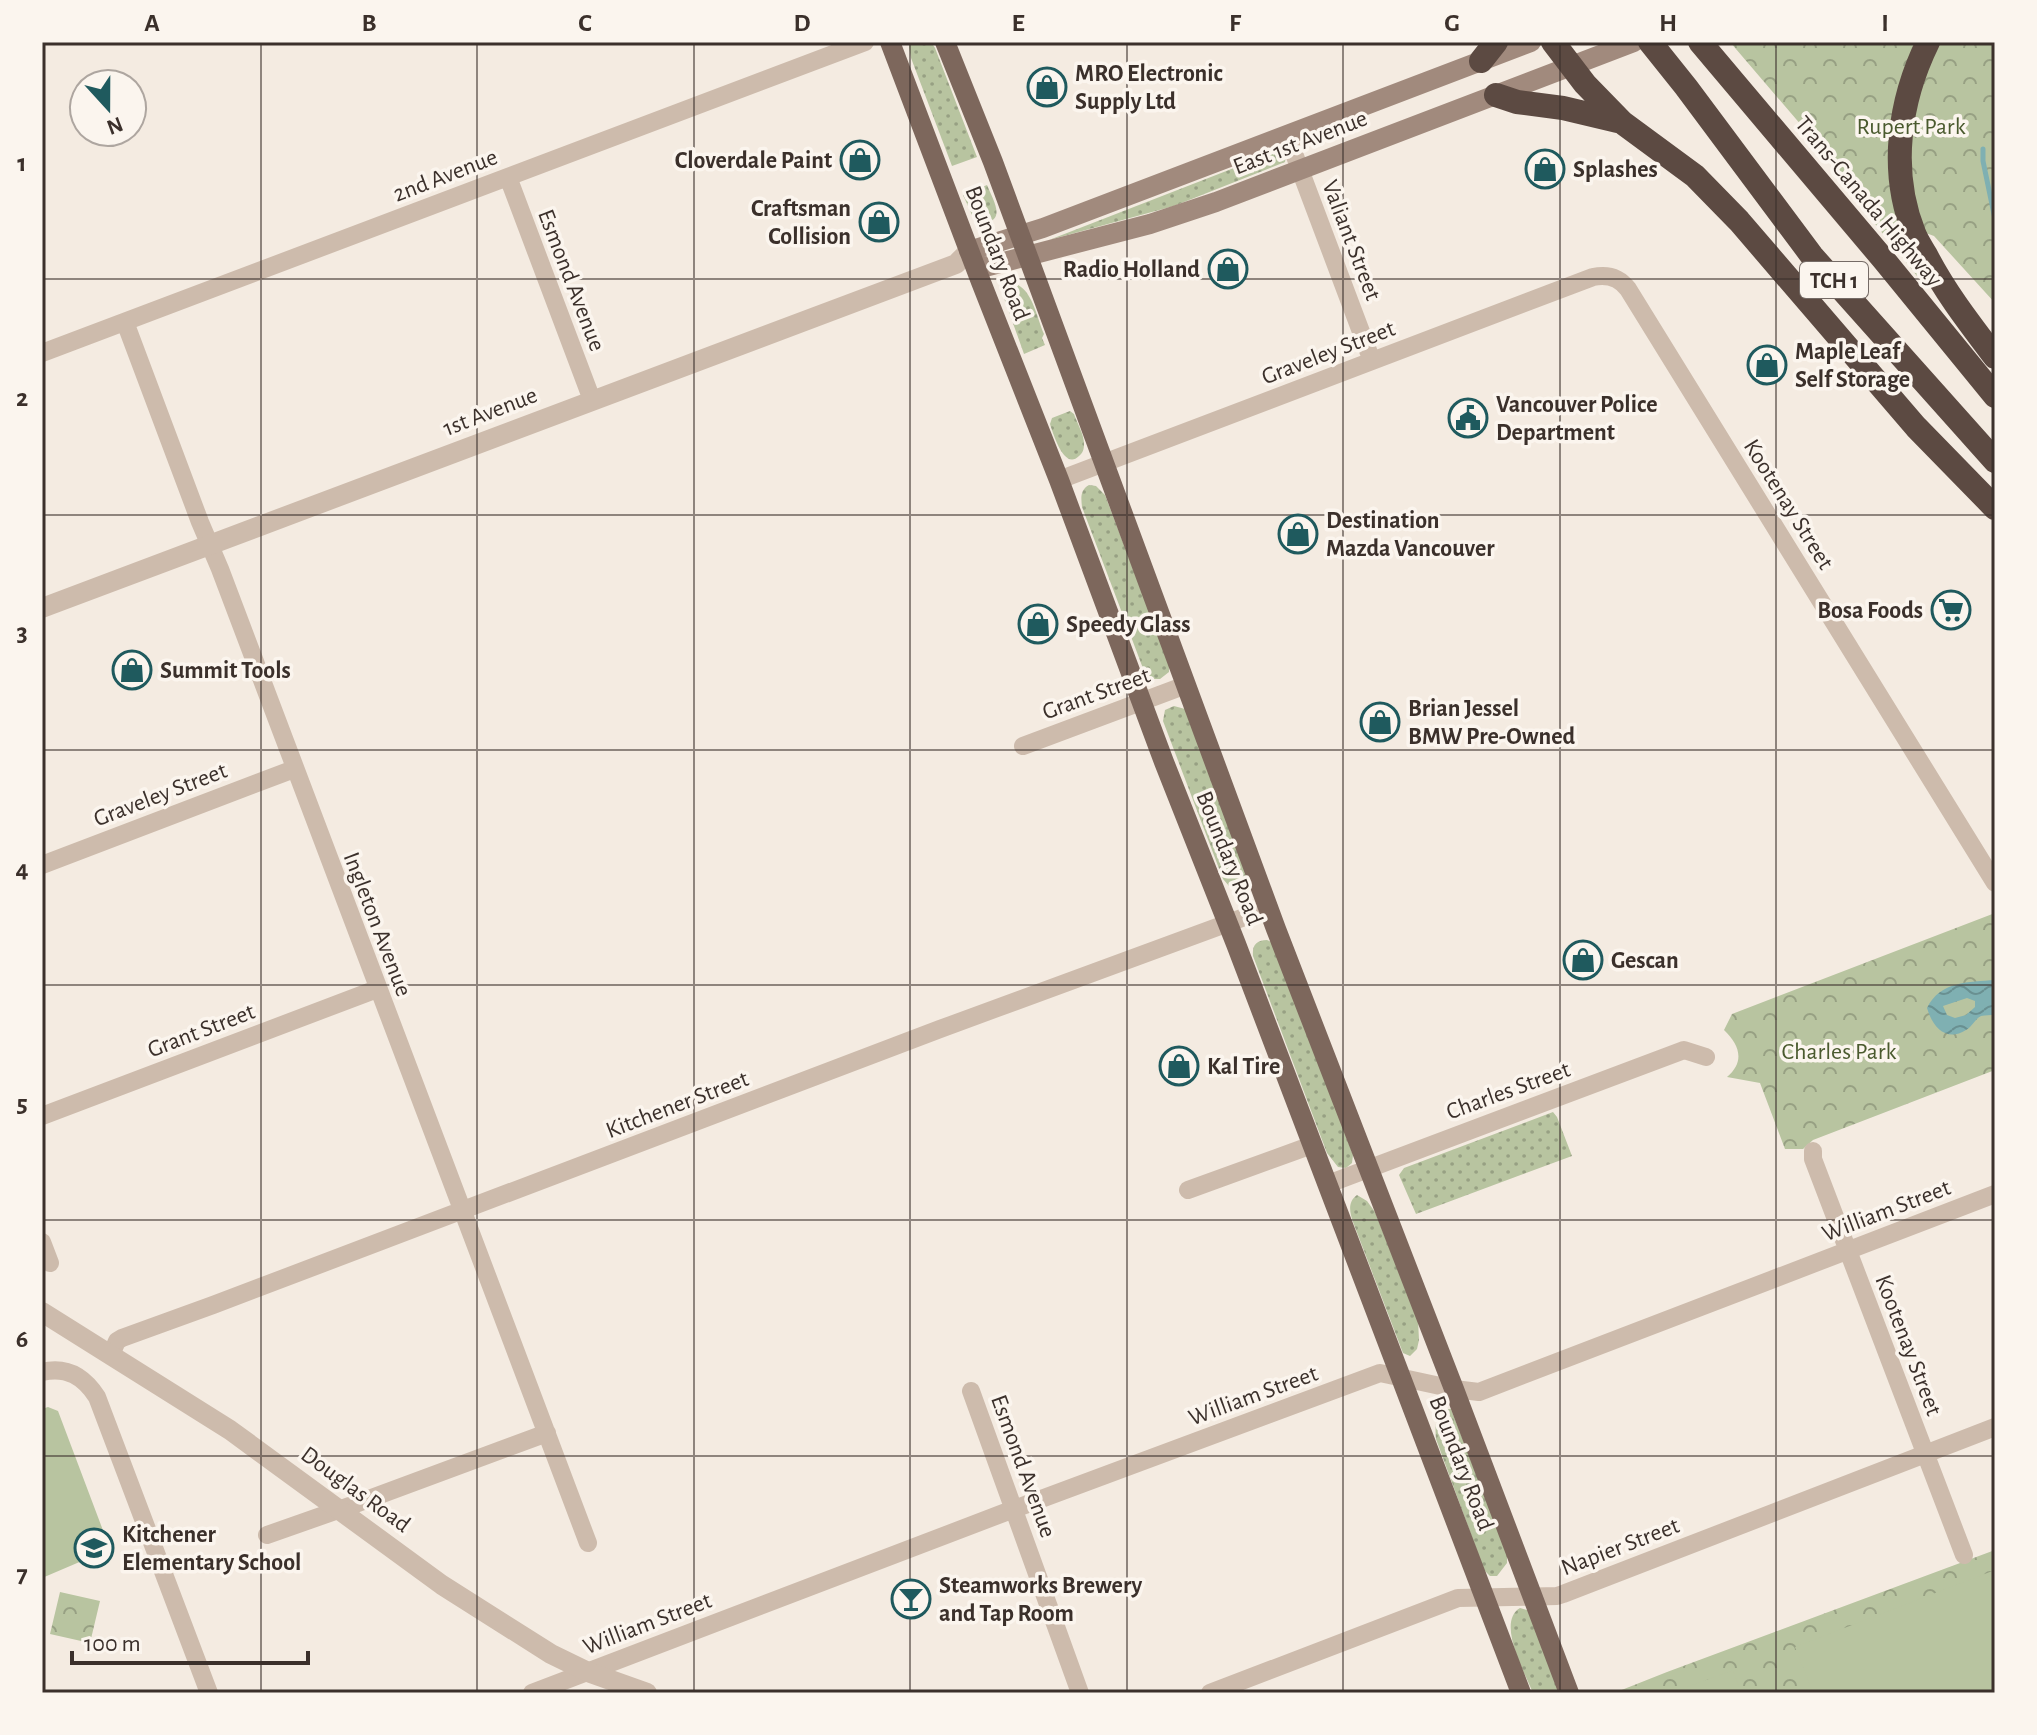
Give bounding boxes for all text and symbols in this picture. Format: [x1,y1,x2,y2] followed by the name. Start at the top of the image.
[144,10,160,36] text: A
[361,10,377,36] text: B
[578,10,592,36] text: C
[793,10,811,36] text: D
[1011,10,1025,36] text: E
[1229,10,1242,36] text: F
[1444,10,1460,36] text: G
[1659,10,1677,36] text: H
[1881,10,1889,36] text: I
[1075,62,1223,114] place label: MRO Electronic Supply Ltd
[1026,66,1068,108] shop icon: MRO Electronic Supply Ltd
[68,68,148,148] north arrow
[1230,106,1371,179] street label: East 1st Avenue
[1790,112,1946,291] street label: Trans-Canada Highway
[104,113,126,139] text: N
[1856,115,1966,139] park label: Rupert Park
[839,139,881,181] shop icon: Cloverdale Paint
[390,145,501,207] street label: 2nd Avenue
[1524,148,1566,190] shop icon: Splashes
[675,149,832,173] place label: Cloverdale Paint
[17,150,27,176] text: 1
[1573,158,1658,182] place label: Splashes
[1317,177,1385,304] street label: Valiant Street
[960,183,1034,324] street label: Boundary Road
[751,197,851,249] place label: Craftsman Collision
[858,201,900,243] shop icon: Craftsman Collision
[533,206,609,355] street label: Esmond Avenue
[1207,248,1249,290] shop icon: Radio Holland
[1063,258,1200,282] place label: Radio Holland
[1800,262,1868,298] road number: TCH 1
[1258,316,1399,389] street label: Graveley Street
[1795,340,1910,392] place label: Maple Leaf Self Storage
[1746,344,1788,386] shop icon: Maple Leaf Self Storage
[440,383,541,441] street label: 1st Avenue
[16,385,28,411] text: 2
[1496,393,1658,445] place label: Vancouver Police Department
[1447,397,1489,439] public building icon: Vancouver Police Department
[1739,435,1838,574] street label: Kootenay Street
[1326,509,1495,561] place label: Destination Mazda Vancouver
[1277,513,1319,555] shop icon: Destination Mazda Vancouver
[1930,589,1972,631] supermarket icon: Bosa Foods
[1817,599,1923,623] place label: Bosa Foods
[1017,603,1059,645] shop icon: Speedy Glass
[1066,613,1190,637] place label: Speedy Glass
[16,620,28,646] text: 3
[111,649,153,691] shop icon: Summit Tools
[160,659,291,683] place label: Summit Tools
[1039,663,1154,725] street label: Grant Street
[1408,697,1576,749] place label: Brian Jessel BMW Pre-Owned
[1359,701,1401,743] shop icon: Brian Jessel BMW Pre-Owned
[90,758,231,831] street label: Graveley Street
[1191,788,1267,929] street label: Boundary Road
[339,849,416,1000] street label: Ingleton Avenue
[15,856,29,882] text: 4
[1562,939,1604,981] shop icon: Gescan
[1611,949,1679,973] place label: Gescan
[144,999,259,1062] street label: Grant Street
[1782,1040,1896,1064] park label: Charles Park
[1158,1045,1200,1087] shop icon: Kal Tire
[1207,1055,1280,1079] place label: Kal Tire
[1443,1057,1574,1124] street label: Charles Street
[603,1067,752,1143] street label: Kitchener Street
[16,1091,28,1117] text: 5
[1819,1175,1954,1246] street label: William Street
[1870,1272,1946,1419] street label: Kootenay Street
[16,1326,28,1352] text: 6
[1186,1361,1321,1430] street label: William Street
[986,1392,1060,1541] street label: Esmond Avenue
[1424,1393,1498,1534] street label: Boundary Road
[296,1442,415,1537] street label: Douglas Road
[1558,1513,1683,1580] street label: Napier Street
[122,1523,301,1575] place label: Kitchener Elementary School
[73,1527,115,1569] school or university icon: Kitchener Elementary School
[16,1561,28,1587] text: 7
[939,1574,1142,1626] place label: Steamworks Brewery and Tap Room
[890,1578,932,1620] bar icon: Steamworks Brewery and Tap Room
[580,1588,715,1659] street label: William Street
[72,1615,308,1665] scale bar
[84,1632,141,1656] text: 100 m

